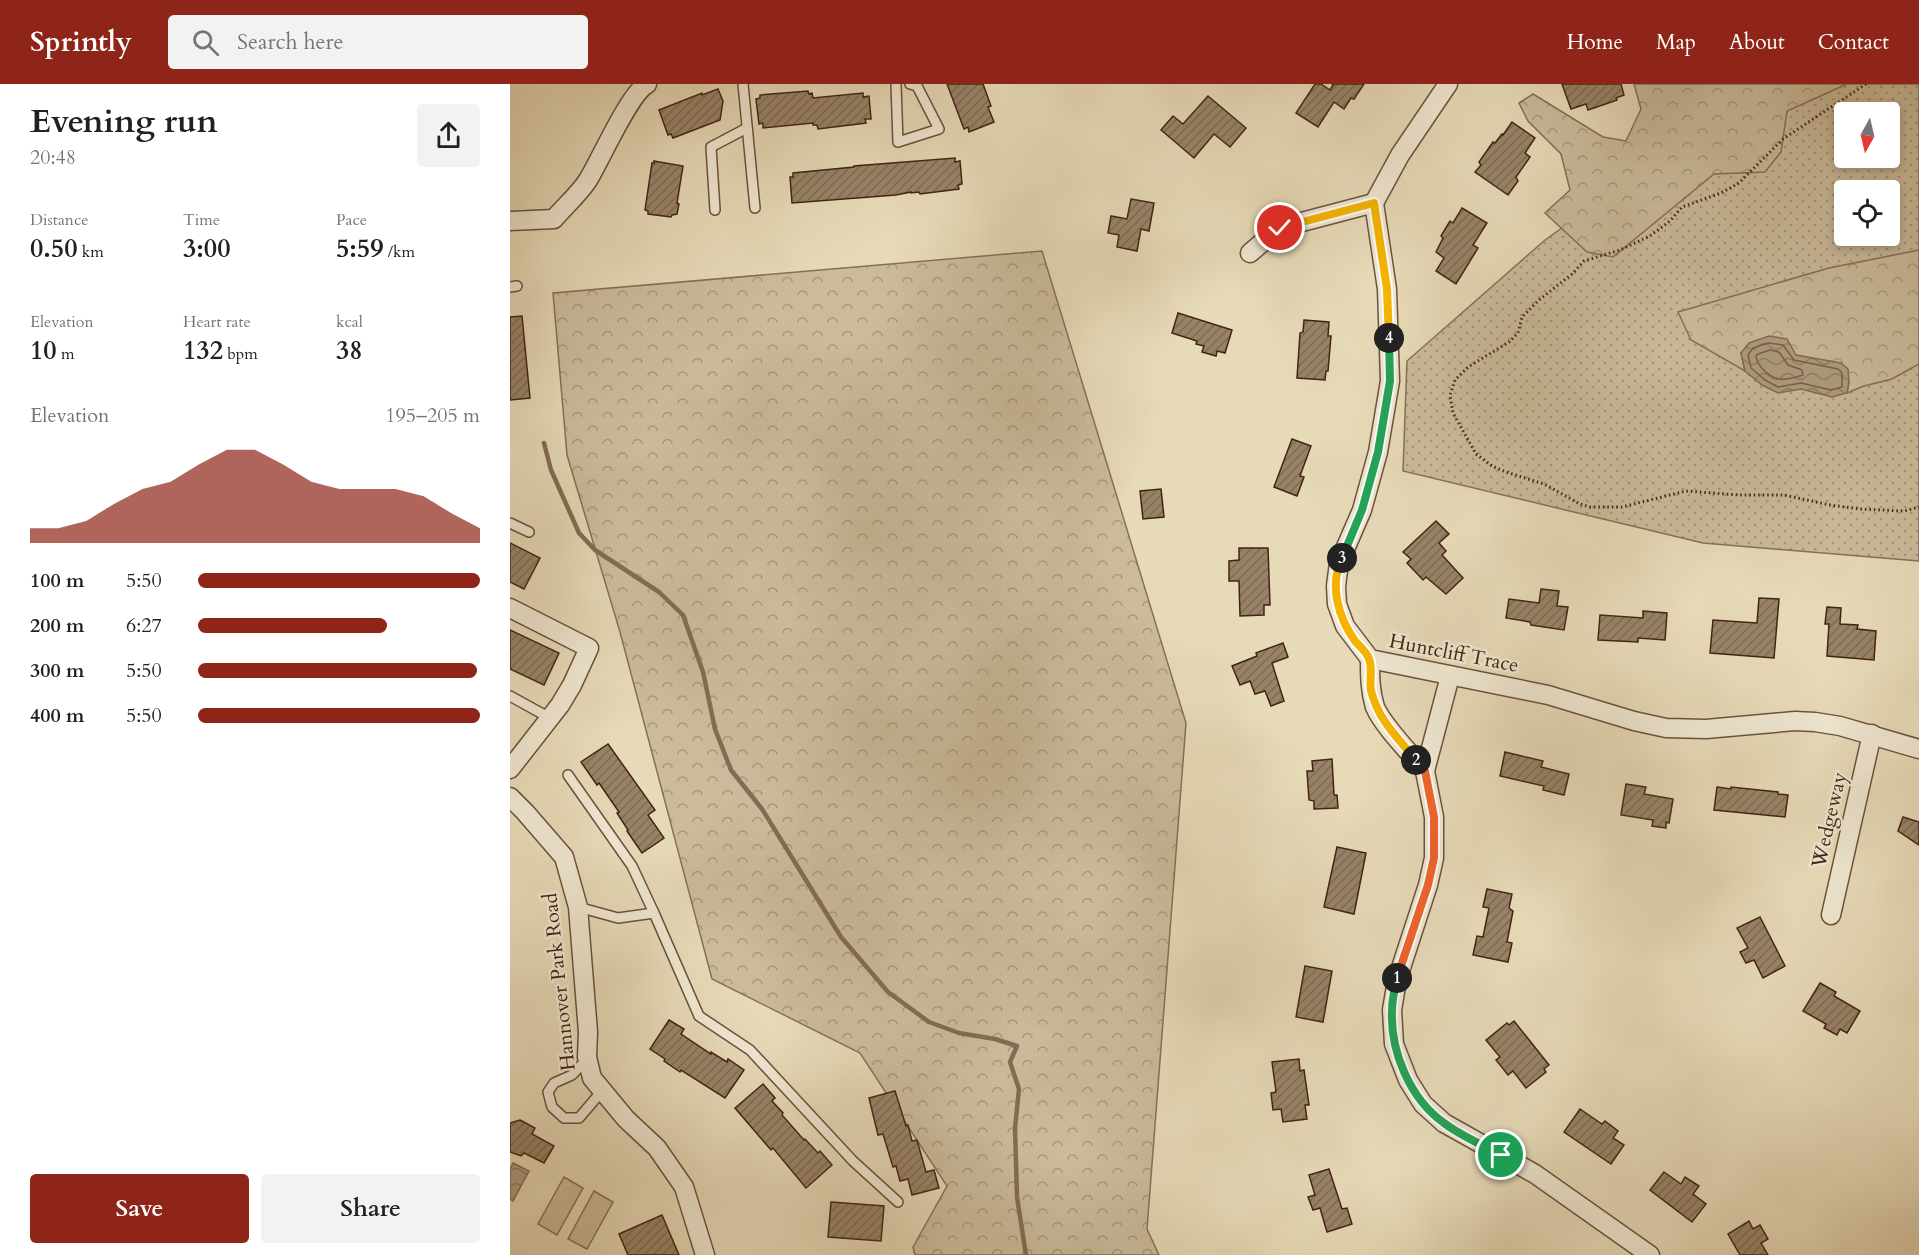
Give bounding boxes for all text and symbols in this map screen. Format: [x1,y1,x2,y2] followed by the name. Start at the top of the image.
[168,15,588,69] search box
[30,23,132,61] text: Sprintly
[189,26,222,59] icon: search
[237,27,344,57] text: Search here
[1567,28,1623,57] text: Home
[1656,28,1696,57] text: Map
[1729,28,1785,57] text: About
[1818,28,1889,57] text: Contact
[30,99,218,144] text: Evening run
[1834,102,1900,168] north arrow
[1834,102,1900,246] map controls
[417,104,480,167] button: share
[30,144,76,171] text: 20:48
[1834,180,1900,246] button: locate
[1254,202,1305,253] pin
[30,209,88,231] text: Distance
[183,209,220,231] text: Time
[336,209,367,231] text: Pace
[1263,211,1296,244] icon: check
[30,231,78,266] text: 0.50
[183,231,231,266] text: 3:00
[336,231,384,266] text: 5:59
[78,241,104,263] text: km
[384,241,415,263] text: /km
[30,311,94,333] text: Elevation
[183,311,251,333] text: Heart rate
[336,311,363,333] text: kcal
[1374,323,1404,353] pin: 4
[1385,327,1393,349] text: 4
[30,333,57,368] text: 10
[183,333,223,368] text: 132
[336,333,363,368] text: 38
[57,343,74,365] text: m
[223,343,258,365] text: bpm
[30,402,109,429] text: Elevation
[385,402,480,429] text: 195–205 m
[1327,543,1357,573] pin: 3
[1338,547,1346,569] text: 3
[30,567,85,594] text: 100 m
[126,567,162,594] text: 5:50
[30,612,85,639] text: 200 m
[126,612,162,639] text: 6:27
[1387,627,1521,679] street label: Huntcliff Trace
[30,657,85,684] text: 300 m
[126,657,162,684] text: 5:50
[30,702,85,729] text: 400 m
[126,702,162,729] text: 5:50
[1401,745,1431,775] pin: 2
[1412,749,1420,771] text: 2
[1805,769,1853,871] street label: Wedgeway
[536,891,582,1072] street label: Hannover Park Road
[1382,963,1412,993] pin: 1
[1393,967,1401,989] text: 1
[1475,1129,1526,1180] pin
[1484,1138,1517,1171] icon: arrive
[30,1174,249,1243] button: Save
[261,1174,480,1243] button: Share

